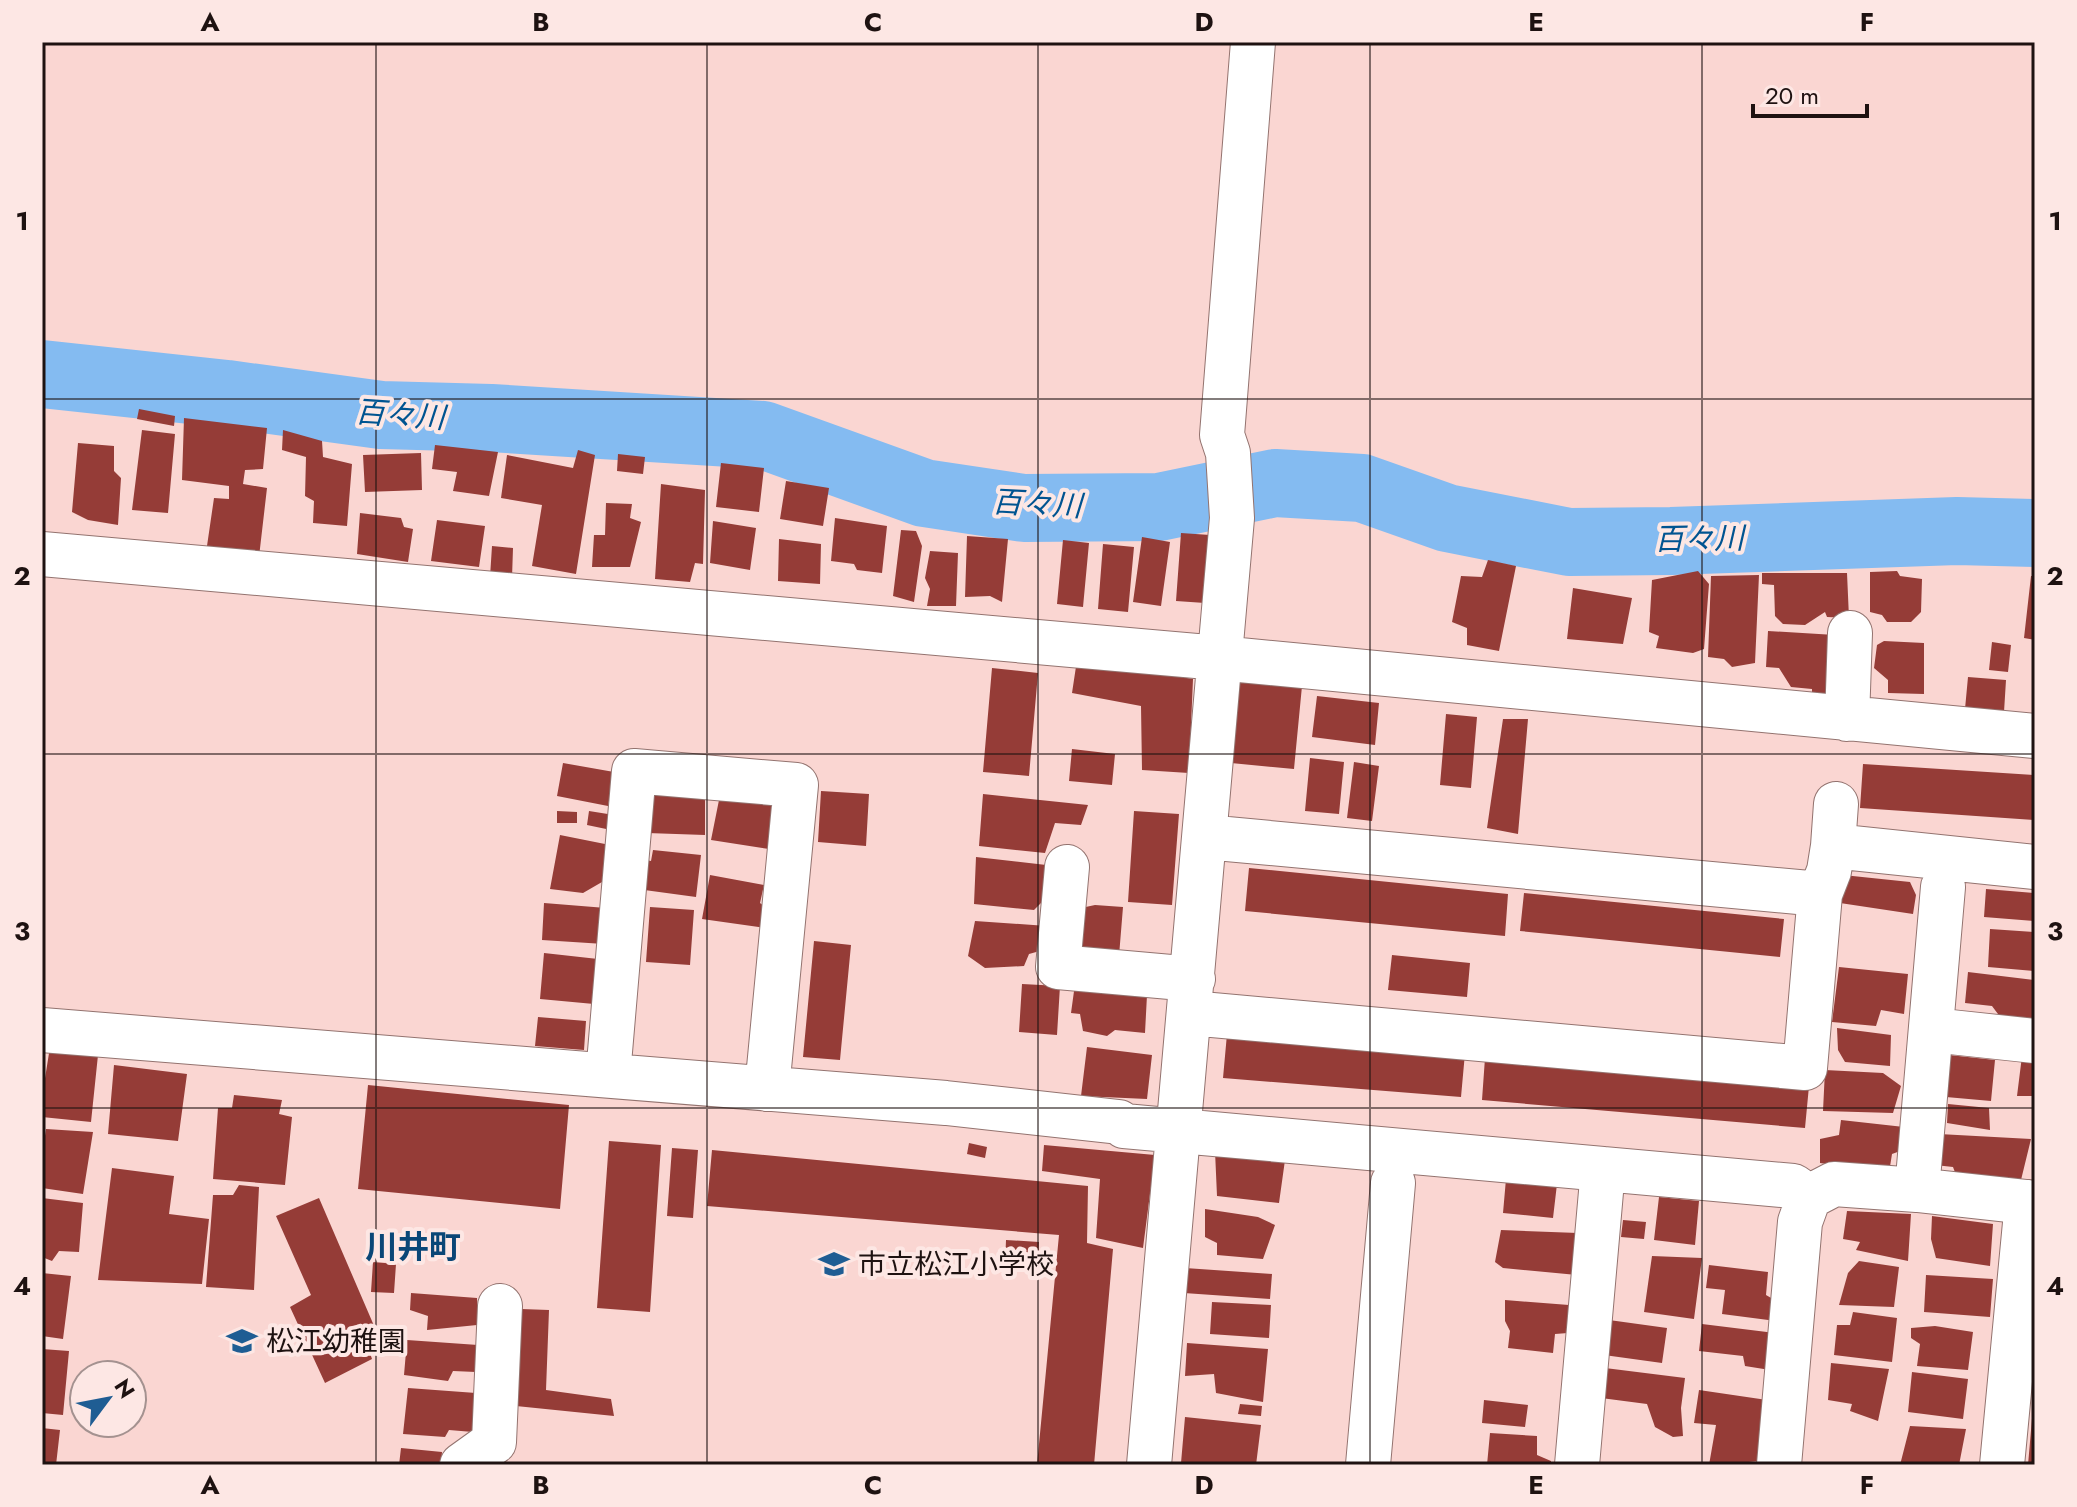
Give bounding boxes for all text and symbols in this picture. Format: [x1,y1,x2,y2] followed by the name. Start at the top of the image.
[199,3,220,41] text: A
[532,3,550,41] text: B
[864,3,882,41] text: C
[1194,3,1214,41] text: D
[1528,3,1544,41] text: E
[1860,3,1874,41] text: F
[1753,68,1867,118] scale bar
[1765,78,1819,113] text: 20 m
[15,202,29,240] text: 1
[2048,202,2062,240] text: 1
[354,390,449,439] water label: 百々川
[991,480,1086,527] water label: 百々川
[1654,516,1747,561] water label: 百々川
[13,557,31,595] text: 2
[2046,557,2064,595] text: 2
[14,912,30,950] text: 3
[2047,912,2063,950] text: 3
[365,1224,461,1270] district label: 川井町
[858,1244,1054,1285] place label: 市立松江小学校
[817,1247,851,1281] school or university icon: 市立松江小学校
[13,1267,31,1305] text: 4
[2046,1267,2064,1305] text: 4
[266,1321,406,1362] place label: 松江幼稚園
[225,1324,259,1358] school or university icon: 松江幼稚園
[68,1359,148,1439] north arrow
[107,1373,143,1404] text: N
[199,1466,220,1504] text: A
[532,1466,550,1504] text: B
[864,1466,882,1504] text: C
[1194,1466,1214,1504] text: D
[1528,1466,1544,1504] text: E
[1860,1466,1874,1504] text: F

